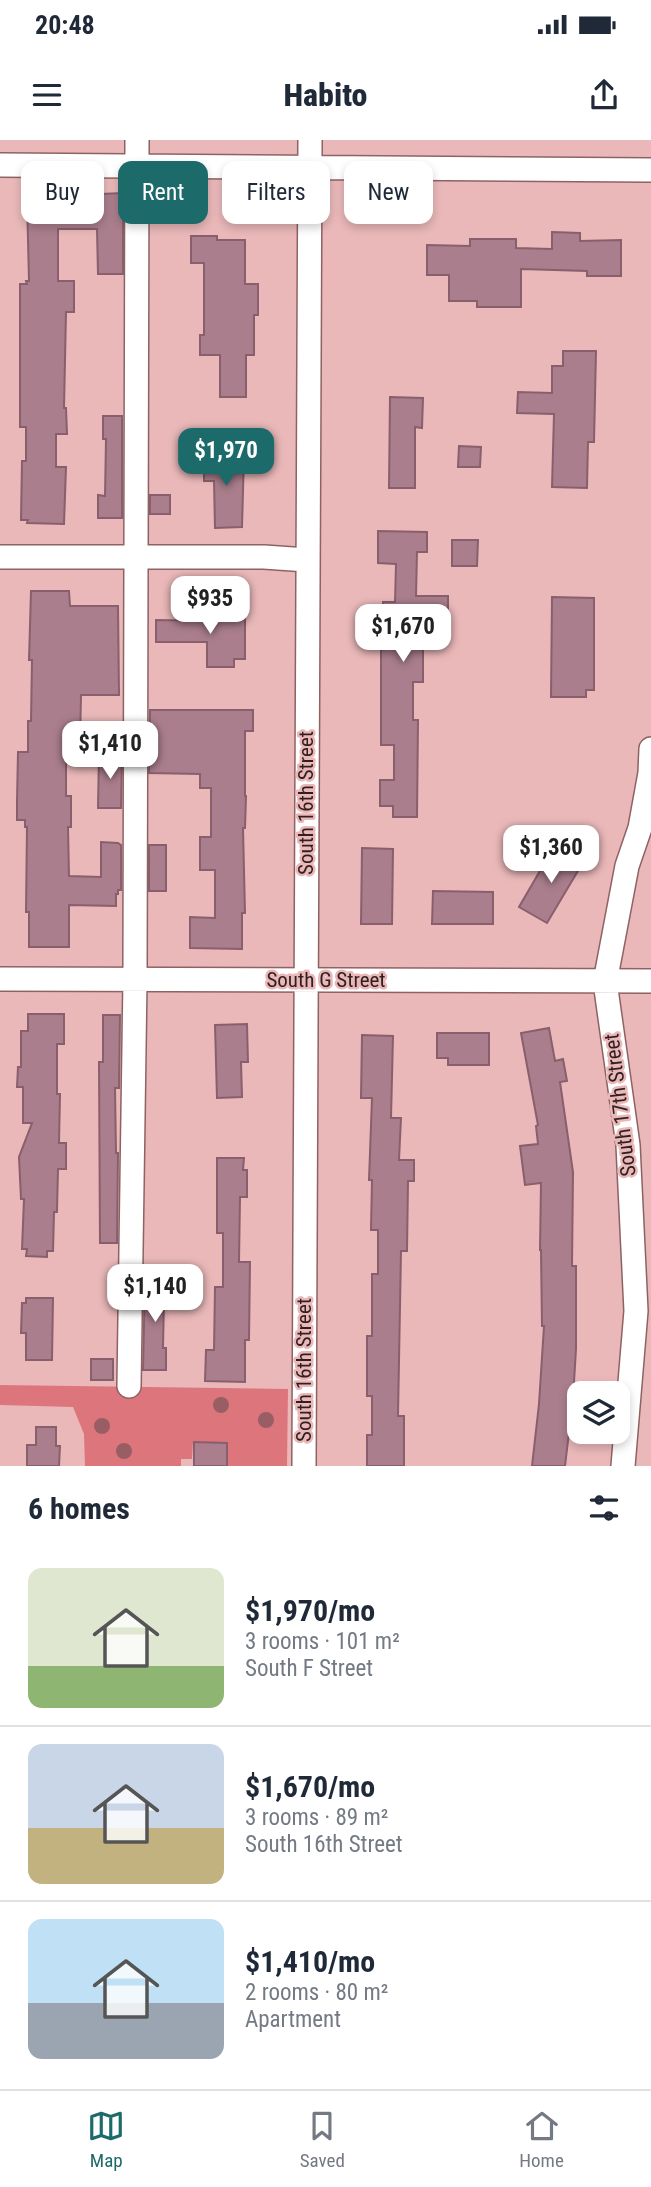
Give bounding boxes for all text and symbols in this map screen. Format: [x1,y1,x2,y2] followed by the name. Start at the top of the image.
[35,10,95,40] text: 20:48
[28,76,66,114] icon: menu
[284,76,367,114] text: Habito
[585,76,623,114] icon: share
[21,161,104,224] chip: Buy
[118,161,208,224] chip: Rent
[222,161,330,224] chip: Filters
[344,161,433,224] chip: New
[169,428,283,488] pin: $1,970
[194,437,258,464] text: $1,970
[169,576,251,636] pin: $935
[187,585,233,612] text: $935
[346,604,460,664] pin: $1,670
[371,613,435,640] text: $1,670
[53,722,167,781] pin: $1,410
[78,730,142,757] text: $1,410
[294,731,318,875] street label: South 16th Street
[494,826,608,885] pin: $1,360
[519,834,583,861] text: $1,360
[266,968,386,992] street label: South G Street
[599,1032,641,1178] street label: South 17th Street
[98,1264,212,1324] pin: $1,140
[123,1273,187,1300] text: $1,140
[292,1298,316,1442] street label: South 16th Street
[567,1381,630,1444] map controls
[567,1381,630,1444] button: layers
[585,1489,623,1527] icon: filters
[28,1491,130,1526] text: 6 homes
[245,1593,375,1628] text: $1,970/mo
[84,1596,168,1680] icon: home
[245,1628,400,1655] text: 3 rooms · 101 m²
[245,1655,373,1682] text: South F Street
[245,1769,375,1804] text: $1,670/mo
[84,1772,168,1856] icon: home
[245,1804,388,1831] text: 3 rooms · 89 m²
[245,1831,403,1858] text: South 16th Street
[245,1944,375,1979] text: $1,410/mo
[84,1947,168,2031] icon: home
[245,1979,388,2006] text: 2 rooms · 80 m²
[245,2006,341,2033] text: Apartment
[87,2107,125,2172] tab: Map
[300,2107,345,2172] tab: Saved
[519,2107,564,2172] tab: Home

